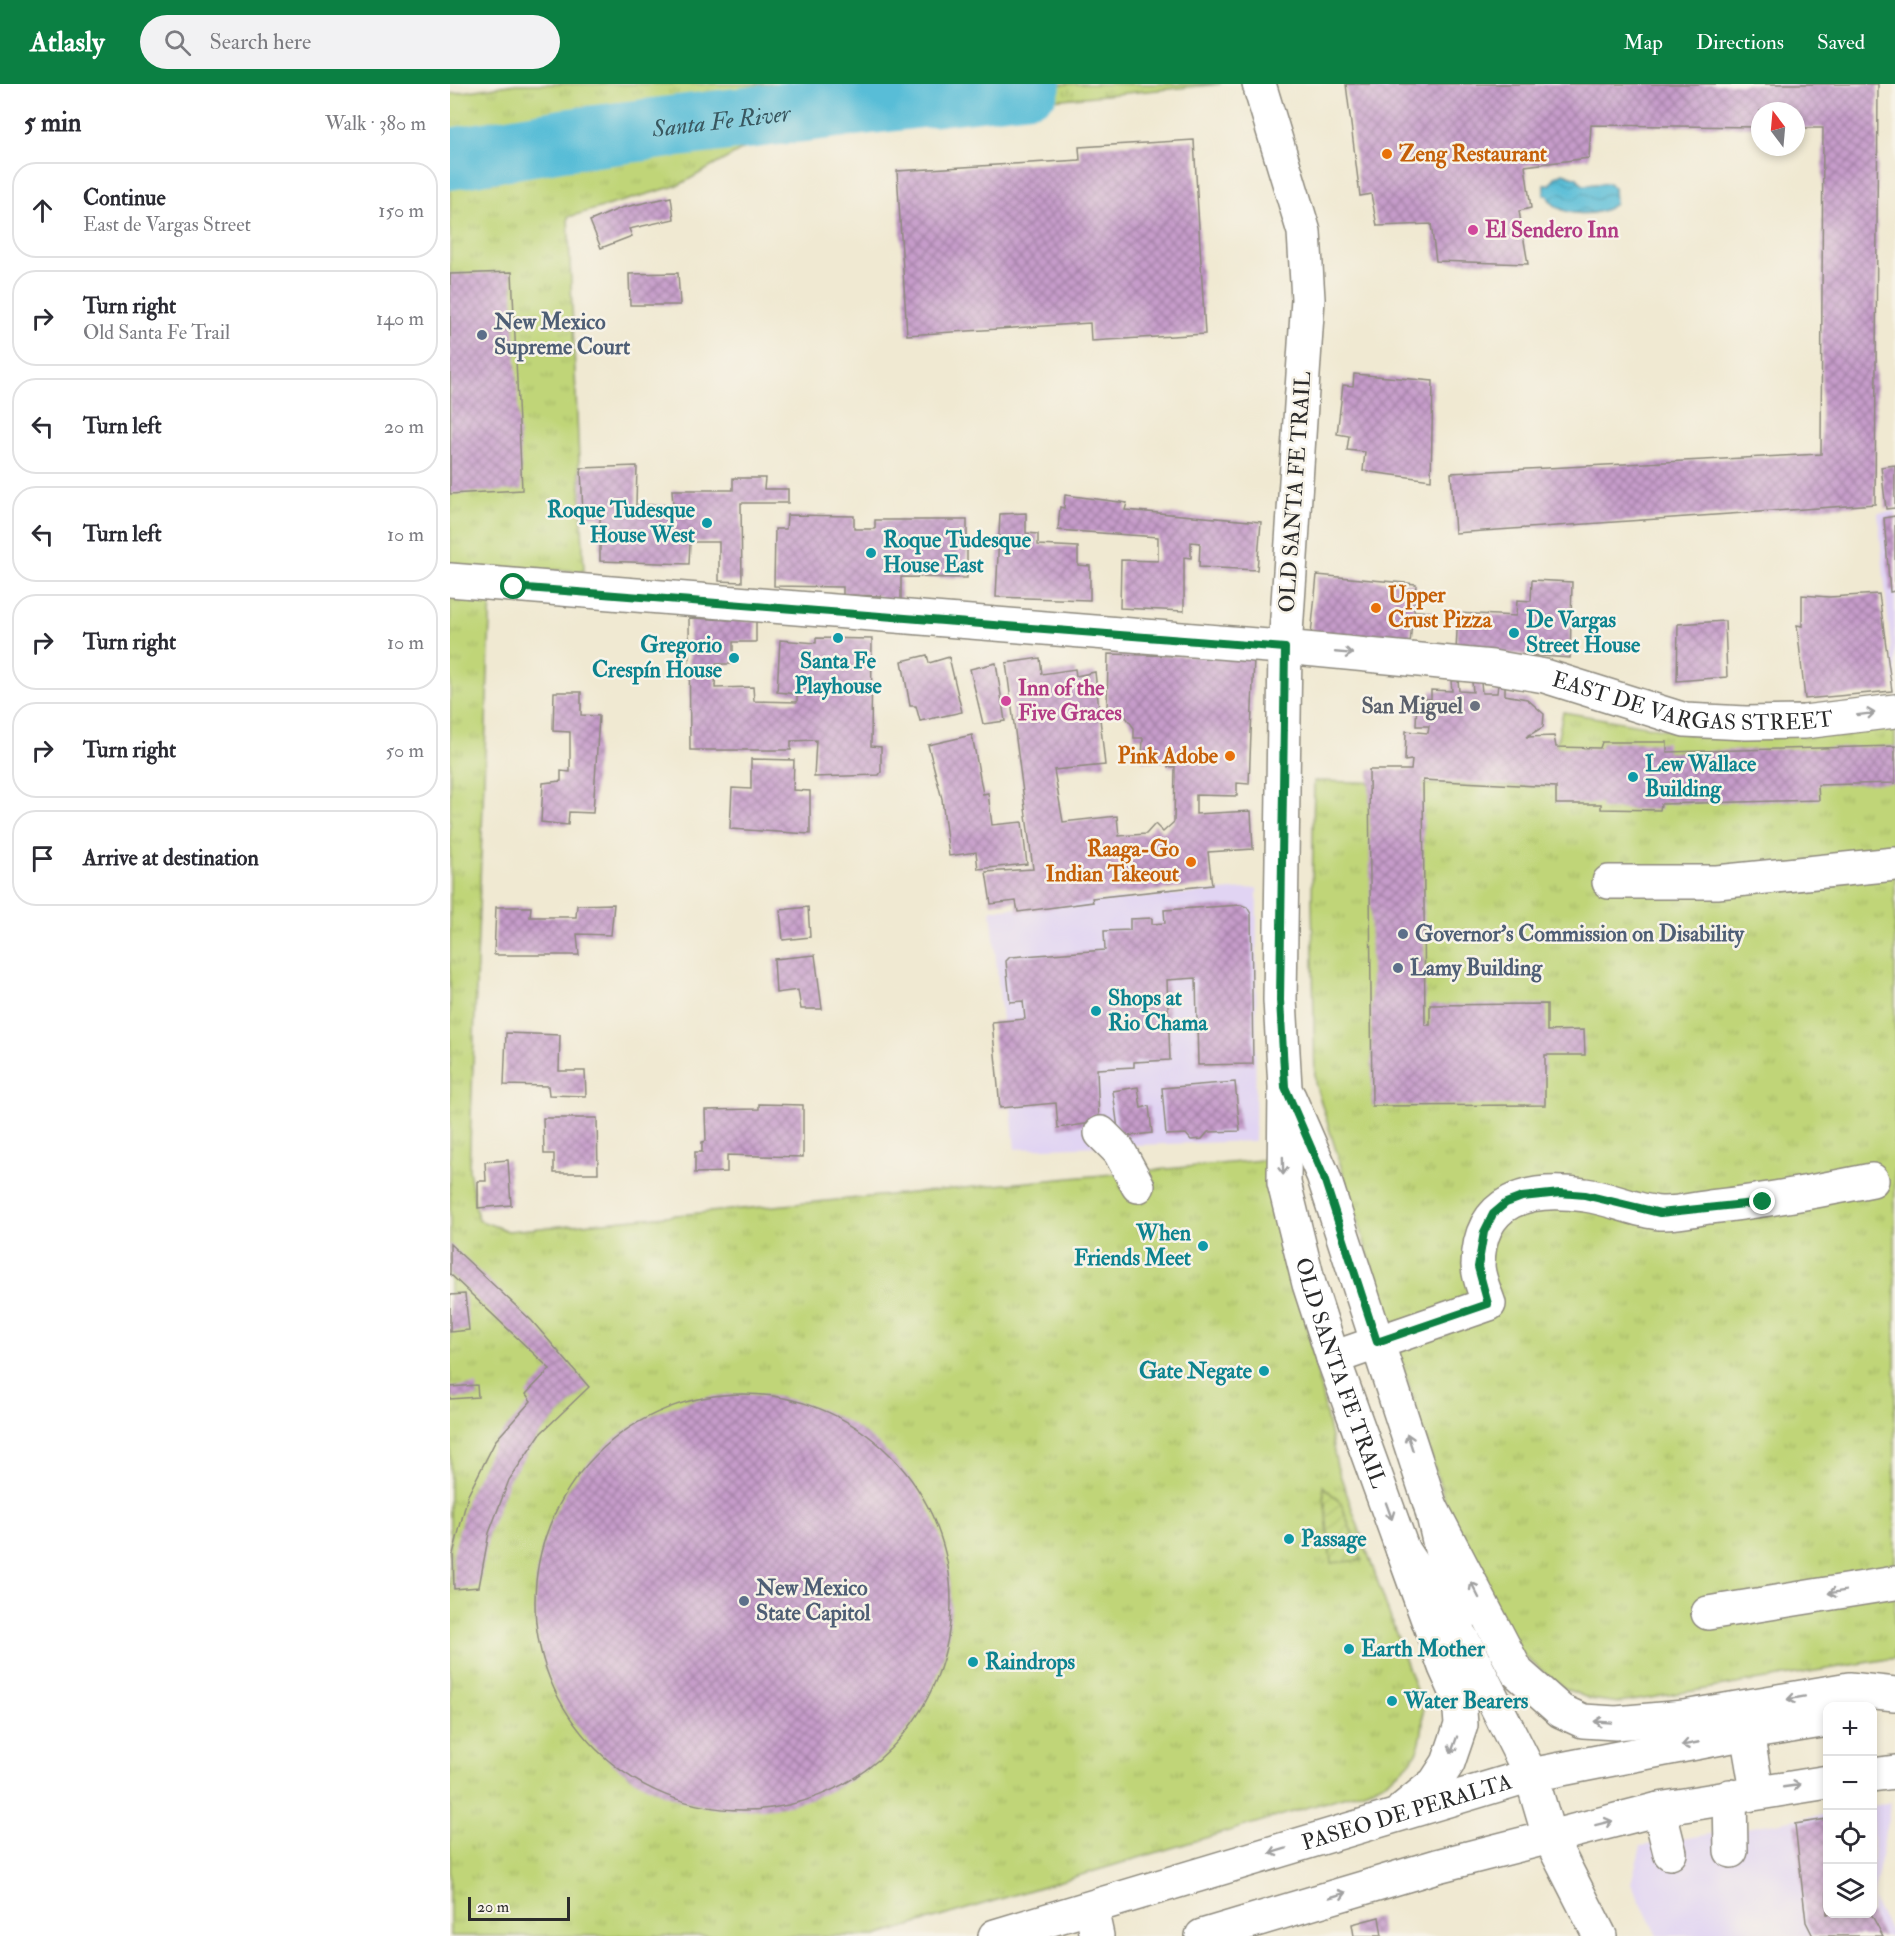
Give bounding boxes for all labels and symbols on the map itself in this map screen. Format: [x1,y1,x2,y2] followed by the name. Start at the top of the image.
[649,97,793,145] water label: Santa Fe River
[1751,102,1805,156] north arrow
[1399,140,1548,169] place label: Zeng Restaurant
[1380,147,1394,161] marker: Zeng Restaurant
[1485,216,1619,244] place label: El Sendero Inn
[1466,223,1480,237] marker: El Sendero Inn
[493,308,631,362] place label: New Mexico Supreme Court
[475,328,489,342] marker: New Mexico Supreme Court
[1273,370,1317,614] street label: OLD SANTA FE TRAIL
[547,496,696,549] place label: Roque Tudesque House West
[700,516,714,530] marker: Roque Tudesque House West
[883,526,1032,579] place label: Roque Tudesque House East
[864,546,878,560] marker: Roque Tudesque House East
[500,573,526,599] route start
[1388,581,1493,634] place label: Upper Crust Pizza
[1369,601,1383,615] marker: Upper Crust Pizza
[1526,606,1641,659] place label: De Vargas Street House
[1507,626,1521,640] marker: De Vargas Street House
[592,631,723,685] place label: Gregorio Crespín House
[831,631,845,645] marker: Santa Fe Playhouse
[794,647,882,701] place label: Santa Fe Playhouse
[1333,648,1353,659] one-way arrow
[727,651,741,665] marker: Gregorio Crespín House
[1549,665,1835,737] street label: EAST DE VARGAS STREET
[1018,674,1122,727] place label: Inn of the Five Graces
[1361,692,1463,721] place label: San Miguel
[999,694,1013,708] marker: Inn of the Five Graces
[1468,699,1482,713] marker: San Miguel
[1855,709,1875,720] one-way arrow
[1117,742,1219,770] place label: Pink Adobe
[1223,749,1237,763] marker: Pink Adobe
[1645,750,1757,804] place label: Lew Wallace Building
[1626,770,1640,784] marker: Lew Wallace Building
[1046,835,1180,888] place label: Raaga-Go Indian Takeout
[1184,855,1198,869] marker: Raaga-Go Indian Takeout
[1415,920,1745,949] place label: Governor’s Commission on Disability
[1396,927,1410,941] marker: Governor’s Commission on Disability
[1410,954,1543,983] place label: Lamy Building
[1391,961,1405,975] marker: Lamy Building
[1108,984,1208,1037] place label: Shops at Rio Chama
[1089,1004,1103,1018] marker: Shops at Rio Chama
[1278,1156,1289,1176] one-way arrow
[1749,1188,1775,1214] route end
[1074,1219,1192,1272] place label: When Friends Meet
[1196,1239,1210,1253] marker: When Friends Meet
[1289,1255,1393,1492] street label: OLD SANTA FE TRAIL
[1139,1357,1253,1386] place label: Gate Negate
[1257,1364,1271,1378] marker: Gate Negate
[1403,1433,1414,1451] one-way arrow
[1384,1502,1395,1520] one-way arrow
[1301,1525,1367,1554] place label: Passage
[1282,1532,1296,1546] marker: Passage
[755,1574,871,1628] place label: New Mexico State Capitol
[1469,1581,1480,1599] one-way arrow
[1828,1587,1848,1598] one-way arrow
[737,1594,751,1608] marker: New Mexico State Capitol
[1361,1635,1486,1663] place label: Earth Mother
[1342,1642,1356,1656] marker: Earth Mother
[985,1648,1076,1677] place label: Raindrops
[966,1655,980,1669] marker: Raindrops
[1403,1687,1529,1715] place label: Water Bearers
[1786,1693,1806,1704] one-way arrow
[1385,1694,1399,1708] marker: Water Bearers
[1593,1717,1613,1728] one-way arrow
[1448,1735,1459,1754] one-way arrow
[1681,1739,1700,1750] one-way arrow
[1299,1768,1515,1857] street label: PASEO DE PERALTA
[1782,1781,1802,1792] one-way arrow
[1594,1817,1613,1828] one-way arrow
[1269,1846,1288,1857] one-way arrow
[1328,1889,1347,1900] one-way arrow
[468,1894,570,1922] scale bar

